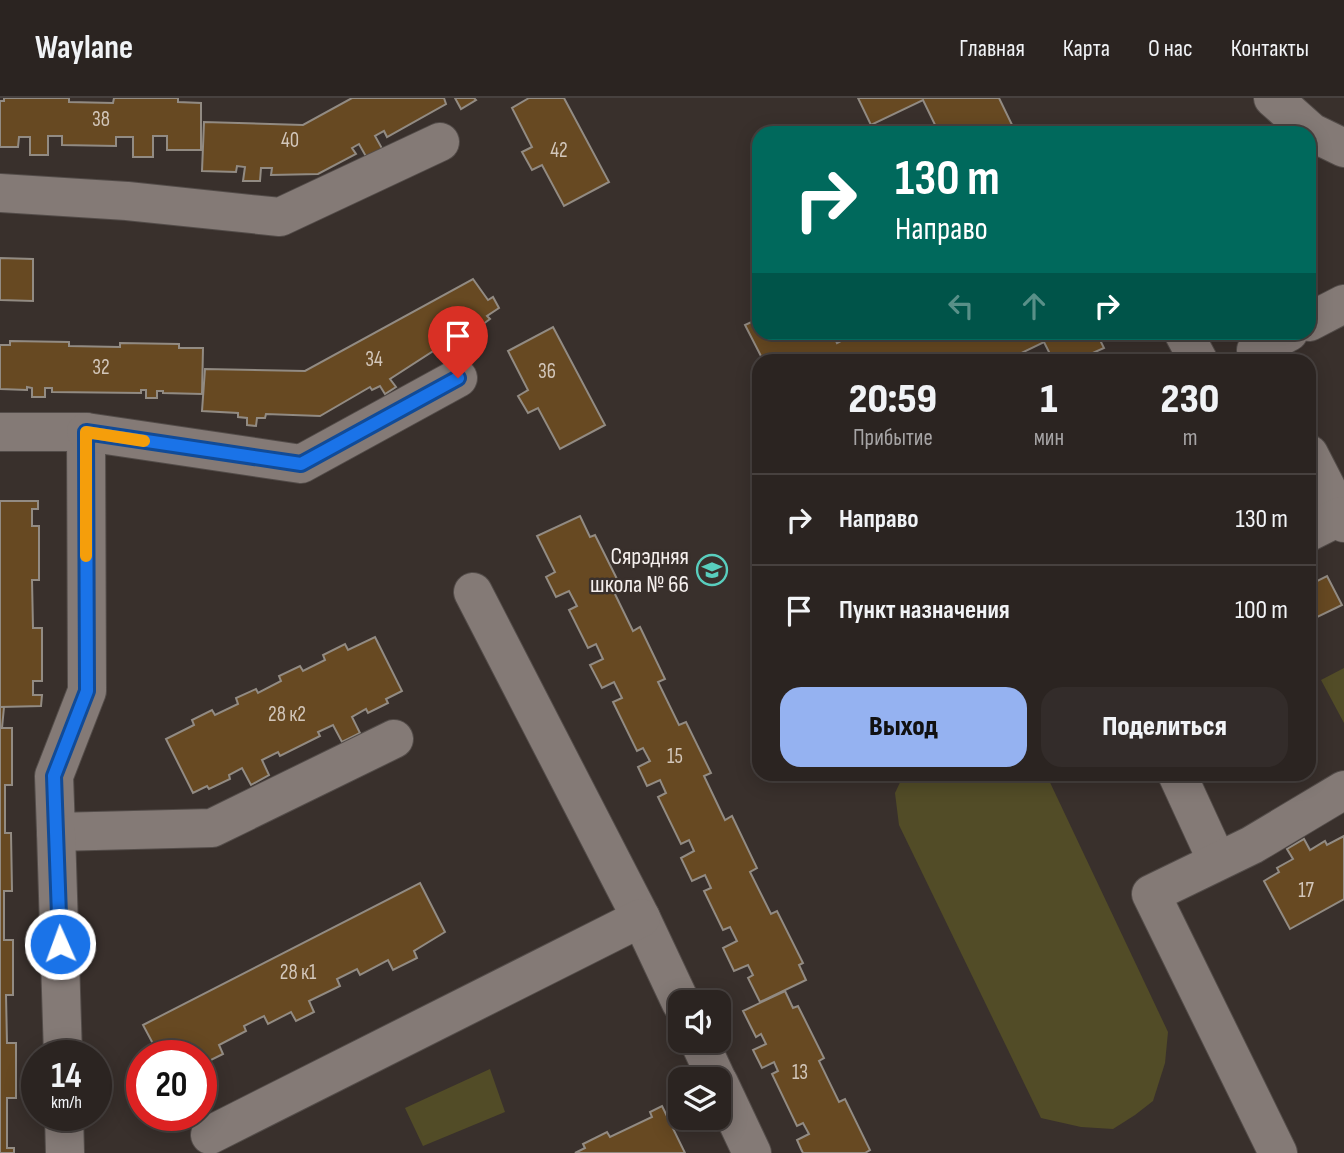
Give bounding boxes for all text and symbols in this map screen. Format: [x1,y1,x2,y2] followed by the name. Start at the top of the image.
[35,28,133,68] text: Waylane
[959,34,1025,63] text: Главная
[1063,34,1110,63] text: Карта
[1148,34,1193,63] text: О нас
[1231,34,1309,63] text: Контакты
[92,107,110,132] house number: 38
[281,128,299,153] house number: 40
[550,138,568,163] house number: 42
[895,150,1000,209] text: 130 m
[780,154,871,245] icon: right
[895,210,988,249] text: Направо
[942,287,980,325] icon: left
[1015,287,1053,325] icon: ahead
[1088,287,1126,325] icon: right
[428,306,488,378] pin
[439,317,477,355] icon: arrive
[365,347,383,372] house number: 34
[92,355,110,380] house number: 32
[538,359,556,384] house number: 36
[849,374,937,425] text: 20:59
[1040,374,1057,425] text: 1
[1161,374,1219,425] text: 230
[853,424,933,452] text: Прибытие
[1034,424,1064,452] text: мин
[1183,424,1197,452] text: m
[780,501,818,539] icon: right
[839,504,918,535] text: Направо
[1236,504,1288,535] text: 130 m
[590,542,689,599] place label: Сярэдняя школа № 66
[695,553,729,587] school or university icon: Сярэдняя школа № 66
[780,592,818,630] icon: arrive
[839,595,1010,626] text: Пункт назначения
[1235,595,1288,626] text: 100 m
[780,687,1027,767] button: Выход
[1041,687,1288,767] button: Поделиться
[268,702,306,727] house number: 28 к2
[667,744,683,769] house number: 15
[1298,878,1314,903] house number: 17
[23,907,97,981] position arrow
[280,960,317,985] house number: 28 к1
[668,990,731,1130] map controls
[668,990,731,1053] button: sound
[126,1040,217,1131] speed limit sign: 20
[51,1055,82,1098] text: 14
[792,1060,808,1085] house number: 13
[668,1067,731,1130] button: layers
[51,1092,82,1113] text: km/h

